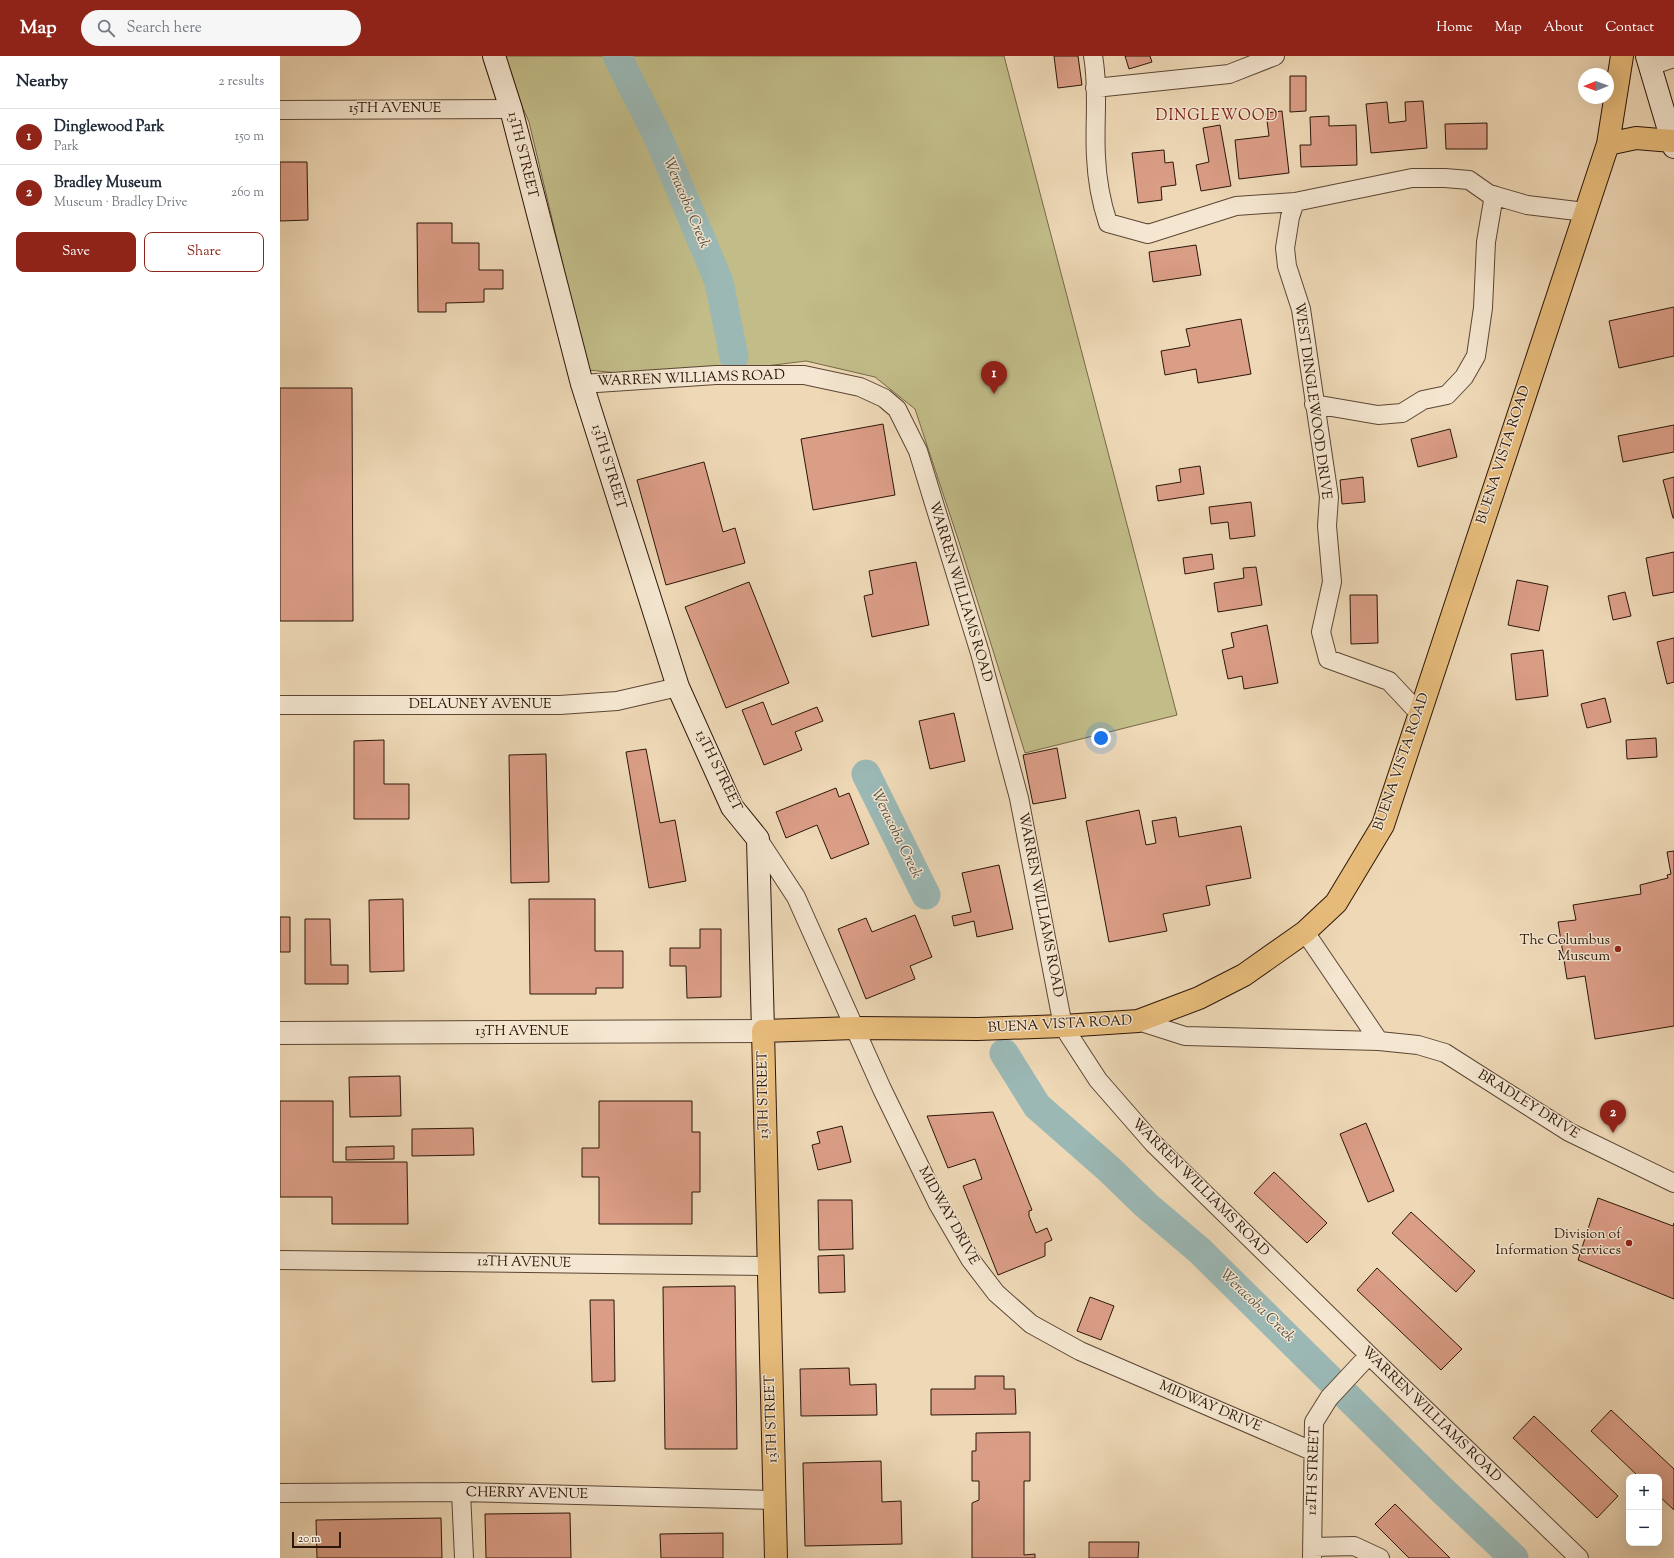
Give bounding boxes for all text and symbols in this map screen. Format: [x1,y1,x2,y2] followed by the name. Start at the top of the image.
[81,10,361,46] search box
[20,15,57,42] text: Map
[95,17,117,39] icon: search
[127,18,202,39] text: Search here
[1436,18,1473,38] text: Home
[1495,18,1522,38] text: Map
[1544,18,1583,38] text: About
[1605,18,1654,38] text: Contact
[1578,68,1614,104] north arrow
[16,70,68,94] text: Nearby
[219,73,264,91] text: 2 results
[349,99,442,119] street label: 15TH AVENUE
[1156,106,1278,127] district label: DINGLEWOOD
[502,110,542,200] street label: 13TH STREET
[54,117,165,138] text: Dinglewood Park
[27,128,31,146] text: 1
[235,128,264,146] text: 150 m
[54,138,79,156] text: Park
[657,154,715,252] water label: Weracoba Creek
[54,173,162,194] text: Bradley Museum
[26,184,32,202] text: 2
[231,184,264,202] text: 260 m
[54,194,188,212] text: Museum · Bradley Drive
[16,232,136,272] button: Save
[144,232,264,272] button: Share
[1288,301,1336,501] street label: WEST DINGLEWOOD DRIVE
[981,361,1007,394] pin: 1
[597,366,785,392] street label: WARREN WILLIAMS ROAD
[1472,383,1536,527] street label: BUENA VISTA ROAD
[586,422,630,512] street label: 13TH STREET
[923,499,997,685] street label: WARREN WILLIAMS ROAD
[1369,690,1435,834] street label: BUENA VISTA ROAD
[409,695,552,715] street label: DELAUNEY AVENUE
[690,727,746,815] street label: 13TH STREET
[1091,728,1111,748] your location
[865,786,927,882] water label: Weracoba Creek
[1012,811,1068,999] street label: WARREN WILLIAMS ROAD
[1520,931,1610,967] place label: The Columbus Museum
[1613,944,1623,954] marker: The Columbus Museum
[987,1011,1133,1039] street label: BUENA VISTA ROAD
[475,1022,569,1042] street label: 13TH AVENUE
[753,1051,775,1139] street label: 13TH STREET
[1473,1066,1583,1145] street label: BRADLEY DRIVE
[1600,1100,1626,1133] pin: 2
[1126,1114,1274,1262] street label: WARREN WILLIAMS ROAD
[913,1163,984,1269] street label: MIDWAY DRIVE
[1495,1225,1622,1261] place label: Division of Information Services
[1624,1238,1634,1248] marker: Division of Information Services
[477,1252,572,1274] street label: 12TH AVENUE
[1215,1265,1299,1347] water label: Weracoba Creek
[1356,1343,1506,1487] street label: WARREN WILLIAMS ROAD
[760,1374,784,1463] street label: 13TH STREET
[1156,1376,1265,1438] street label: MIDWAY DRIVE
[1302,1426,1326,1516] street label: 12TH STREET
[1626,1474,1662,1546] map controls
[1626,1474,1662,1510] button: +
[466,1483,589,1505] street label: CHERRY AVENUE
[1626,1510,1662,1546] button: −
[292,1530,341,1549] scale bar
[298,1531,320,1547] text: 20 m

